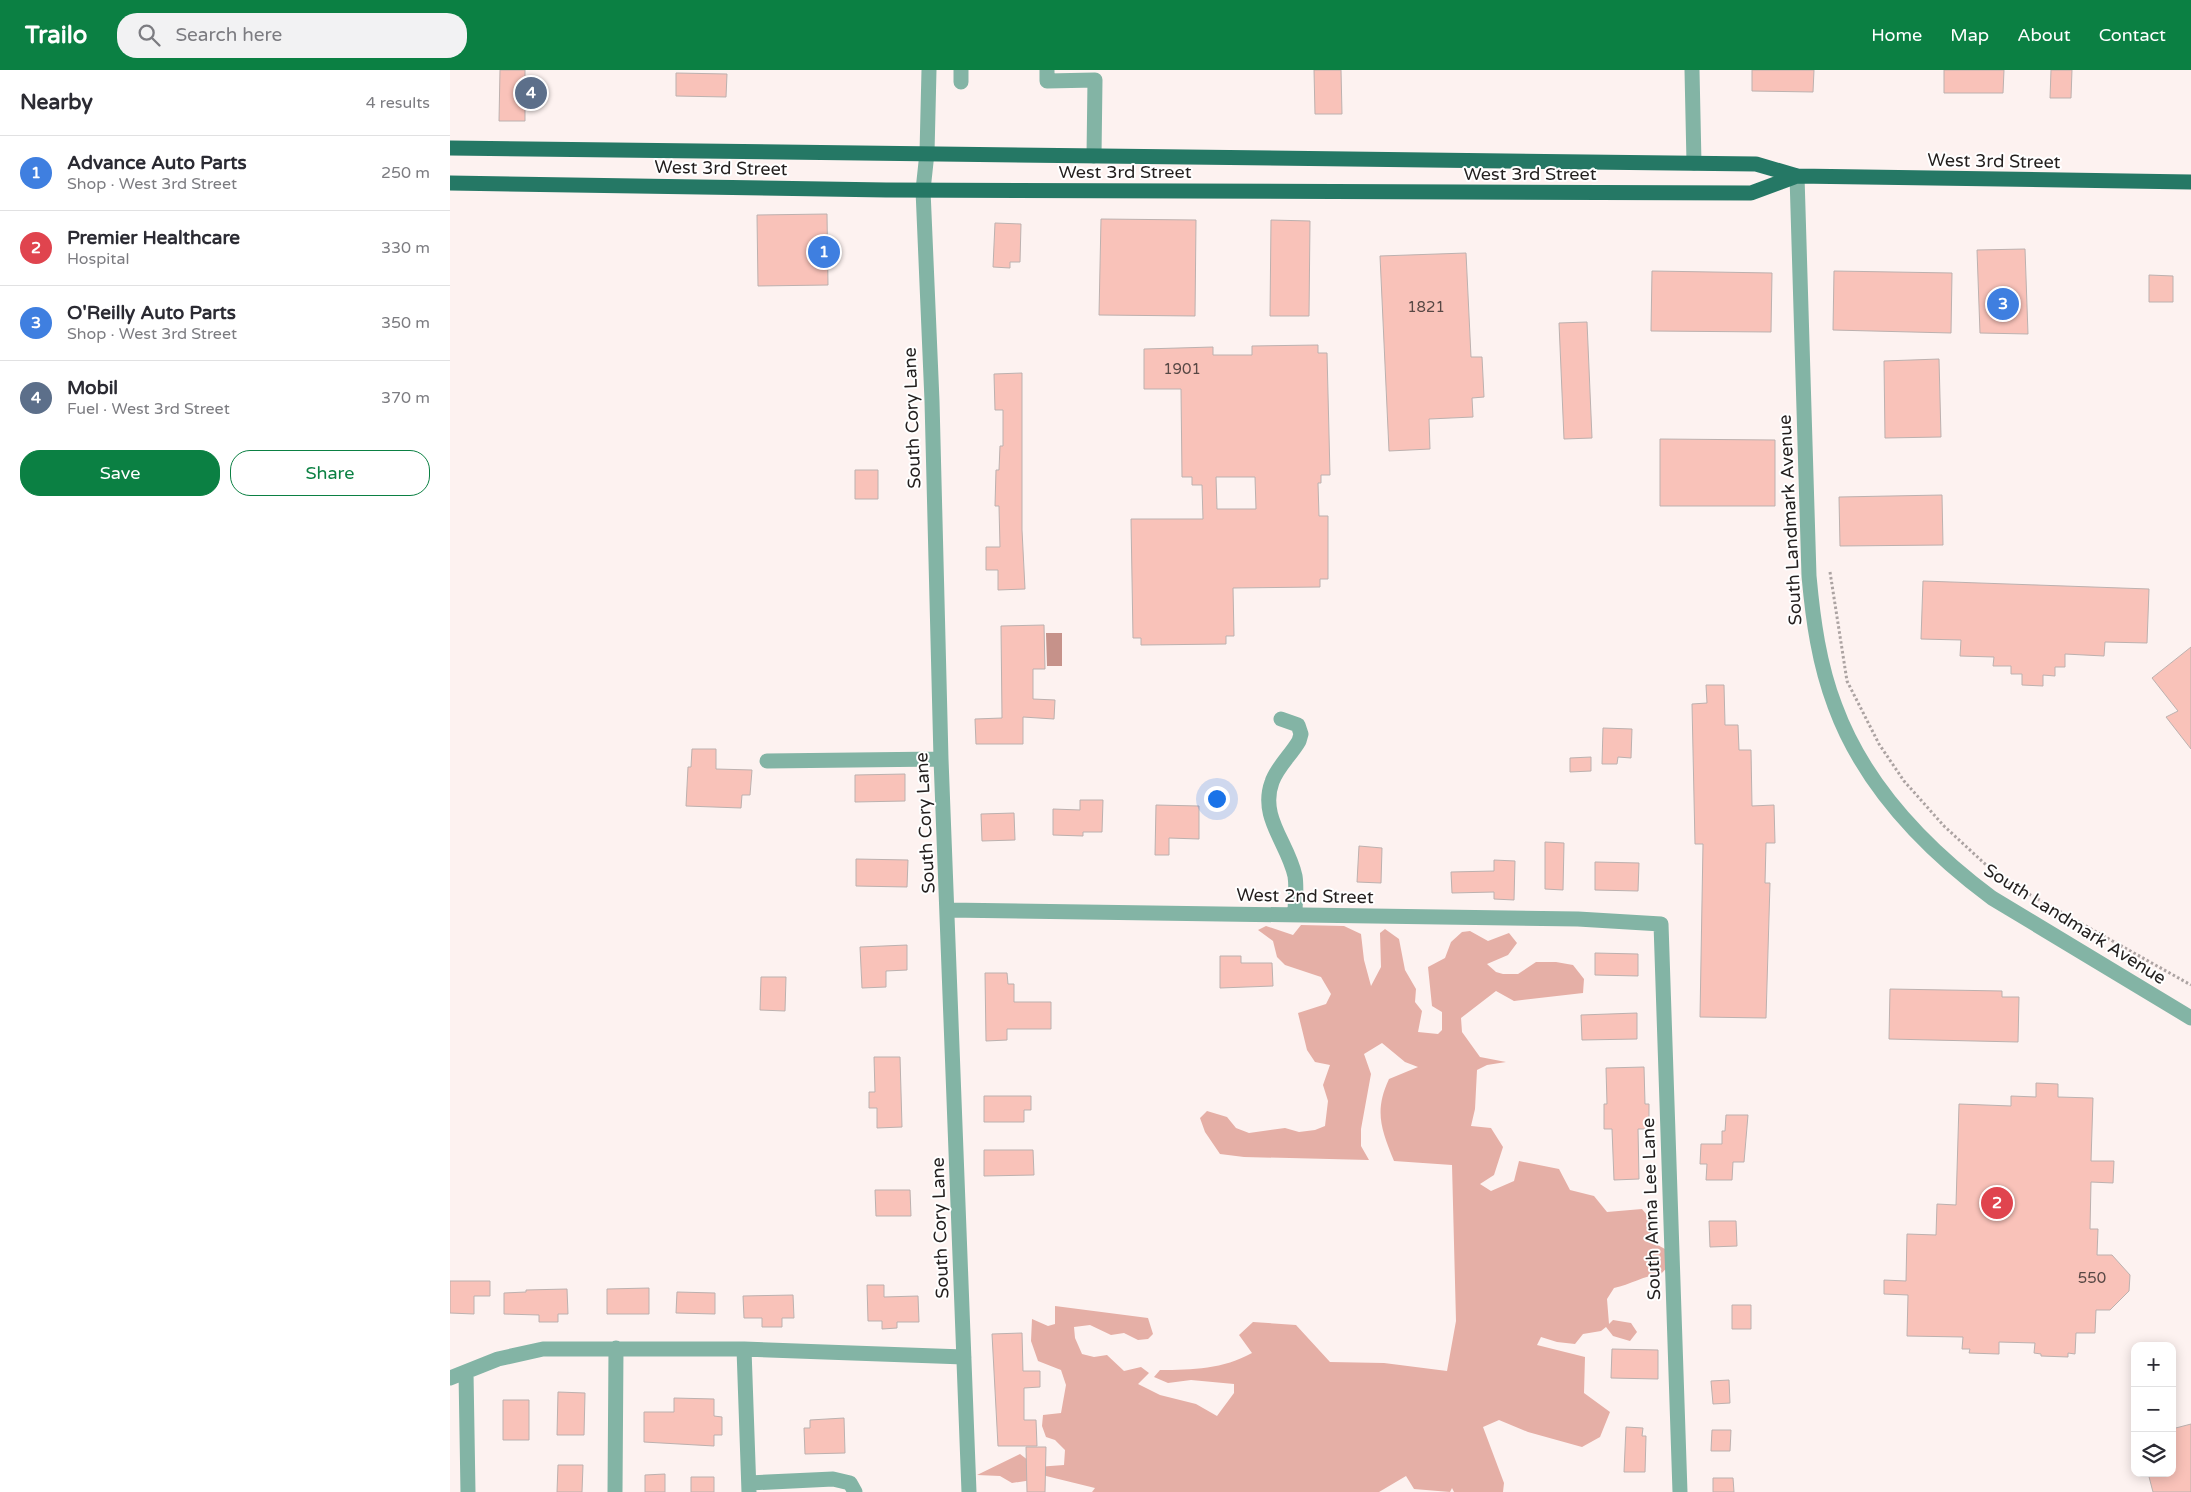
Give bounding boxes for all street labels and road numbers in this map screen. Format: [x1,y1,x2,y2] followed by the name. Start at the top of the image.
[1927,149,2061,173] street label: West 3rd Street
[654,156,788,180] street label: West 3rd Street
[1058,161,1192,183] street label: West 3rd Street
[1463,163,1597,185] street label: West 3rd Street
[899,347,925,489] street label: South Cory Lane
[1773,414,1807,626] street label: South Landmark Avenue
[910,752,940,894] street label: South Cory Lane
[1980,859,2170,989] street label: South Landmark Avenue
[1236,884,1374,908] street label: West 2nd Street
[1637,1117,1665,1301] street label: South Anna Lee Lane
[927,1157,953,1299] street label: South Cory Lane

